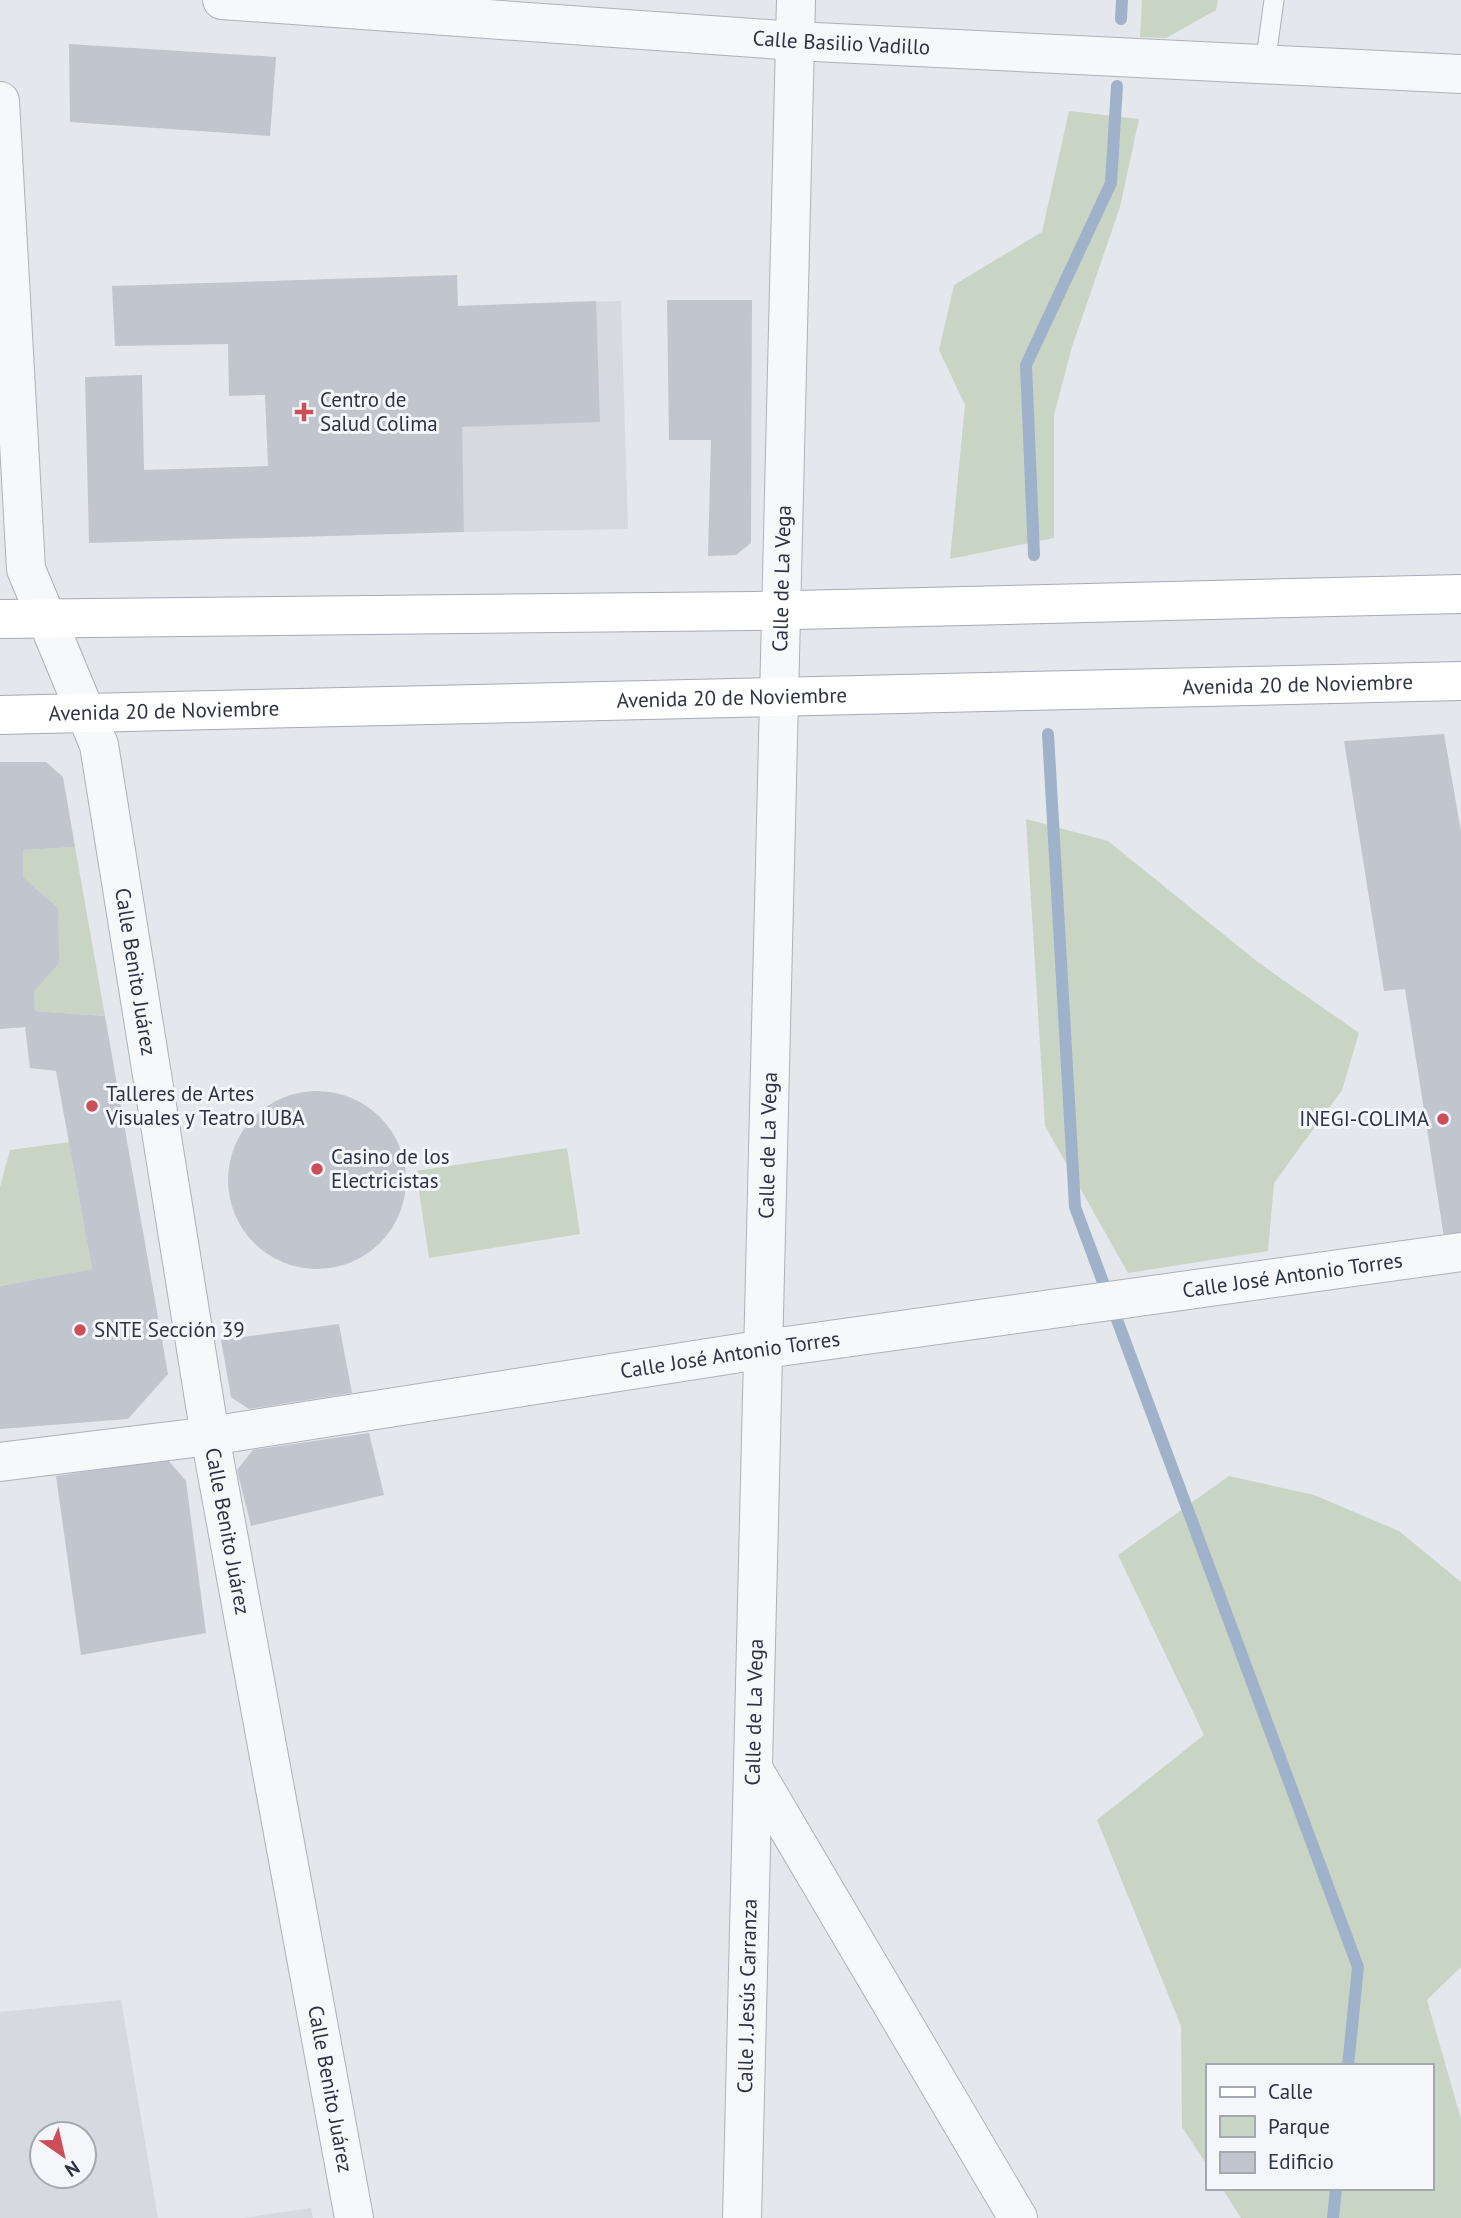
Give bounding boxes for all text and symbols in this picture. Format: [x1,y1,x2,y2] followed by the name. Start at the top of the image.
[752,24,931,61] street label: Calle Basilio Vadillo
[320,386,438,437] place label: Centro de Salud Colima
[294,402,314,422] marker: Centro de Salud Colima
[766,505,797,652] street label: Calle de La Vega
[1182,668,1413,700] street label: Avenida 20 de Noviembre
[616,681,847,714] street label: Avenida 20 de Noviembre
[48,695,280,727] street label: Avenida 20 de Noviembre
[109,886,163,1057] street label: Calle Benito Juárez
[752,1072,783,1219] street label: Calle de La Vega
[105,1080,305,1131] place label: Talleres de Artes Visuales y Teatro IUBA
[84,1098,100,1114] marker: Talleres de Artes Visuales y Teatro IUBA
[1299,1105,1430,1132] place label: INEGI-COLIMA
[1435,1111,1451,1127] marker: INEGI-COLIMA
[331,1143,450,1194] place label: Casino de los Electricistas
[309,1161,325,1177] marker: Casino de los Electricistas
[1181,1246,1404,1304] street label: Calle José Antonio Torres
[94,1316,245,1343] place label: SNTE Sección 39
[72,1322,88,1338] marker: SNTE Sección 39
[618,1325,842,1384] street label: Calle José Antonio Torres
[199,1445,257,1617] street label: Calle Benito Juárez
[739,1638,769,1786] street label: Calle de La Vega
[731,1898,763,2094] street label: Calle J. Jesús Carranza
[302,2003,359,2175] street label: Calle Benito Juárez
[1206,2064,1433,2190] legend
[1268,2078,1313,2105] text: Calle
[1268,2113,1330,2140] text: Parque
[28,2120,98,2190] north arrow
[1268,2148,1334,2175] text: Edificio
[61,2156,84,2183] text: N

